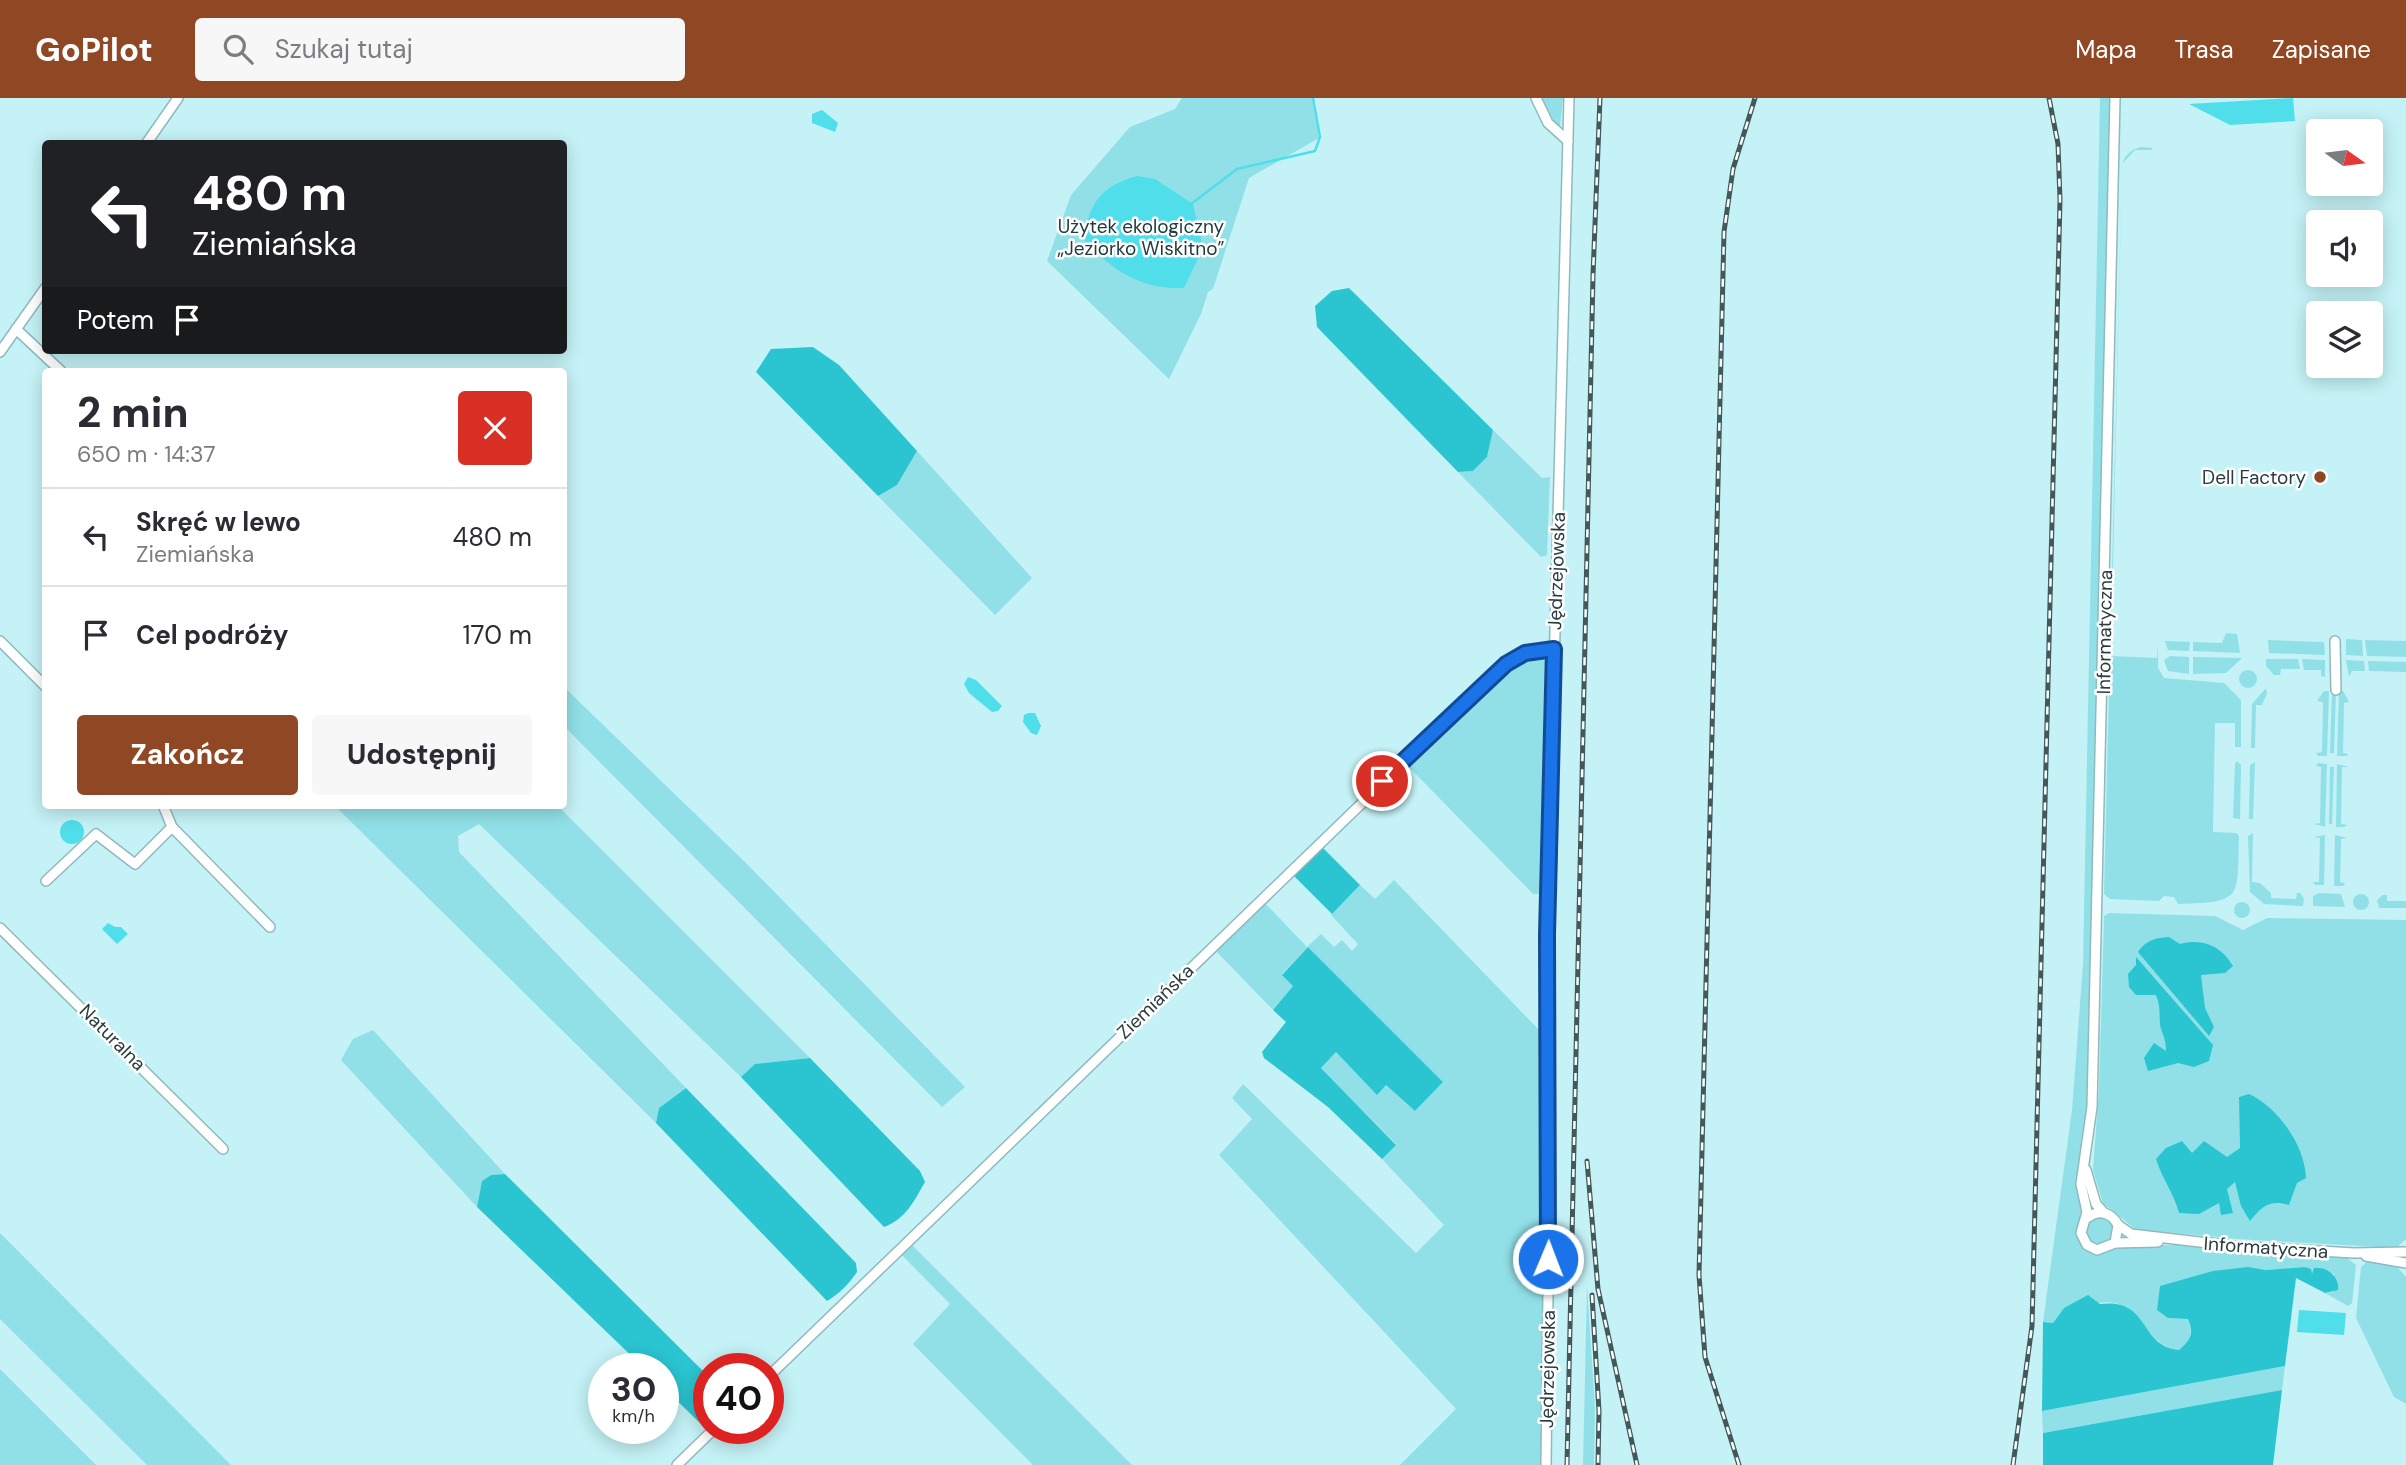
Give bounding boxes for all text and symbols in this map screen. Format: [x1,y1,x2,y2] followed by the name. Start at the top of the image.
[195,18,685,81] search box
[35,28,153,71] text: GoPilot
[219,30,257,68] icon: search
[275,32,413,66] text: Szukaj tutaj
[2075,34,2137,65] text: Mapa
[2175,34,2234,65] text: Trasa
[2272,34,2371,65] text: Zapisane
[2306,119,2384,196] north arrow
[2306,119,2383,378] map controls
[192,161,347,225] text: 480 m
[77,168,168,259] icon: left
[2306,210,2383,287] button: sound
[1058,214,1225,261] park label: Użytek ekologiczny „Jeziorko Wiskitno”
[192,223,357,265] text: Ziemiańska
[168,301,206,339] icon: arrive
[2306,301,2383,378] button: layers
[77,303,154,337] text: Potem
[77,385,188,440] text: 2 min
[458,391,532,465] button: close
[77,439,215,469] text: 650 m · 14:37
[2202,465,2306,490] place label: Dell Factory
[2312,469,2328,485] marker: Dell Factory
[136,505,301,539] text: Skręć w lewo
[1542,512,1571,630] street label: Jędrzejowska
[77,518,115,556] icon: left
[453,520,532,554] text: 480 m
[136,539,254,569] text: Ziemiańska
[2091,569,2118,695] street label: Informatyczna
[77,616,115,654] icon: arrive
[136,618,289,652] text: Cel podróży
[463,618,532,652] text: 170 m
[77,715,298,795] button: Zakończ
[312,715,532,795] button: Udostępnij
[1352,751,1412,811] pin
[1363,762,1401,800] icon: arrive
[1112,958,1199,1044] street label: Ziemiańska
[74,999,151,1076] street label: Naturalna
[1511,1222,1585,1296] position arrow
[2203,1231,2329,1264] street label: Informatyczna
[1534,1310,1561,1428] street label: Jędrzejowska
[693,1353,784,1444] speed limit sign: 40
[611,1366,656,1412] text: 30
[612,1404,655,1428] text: km/h

